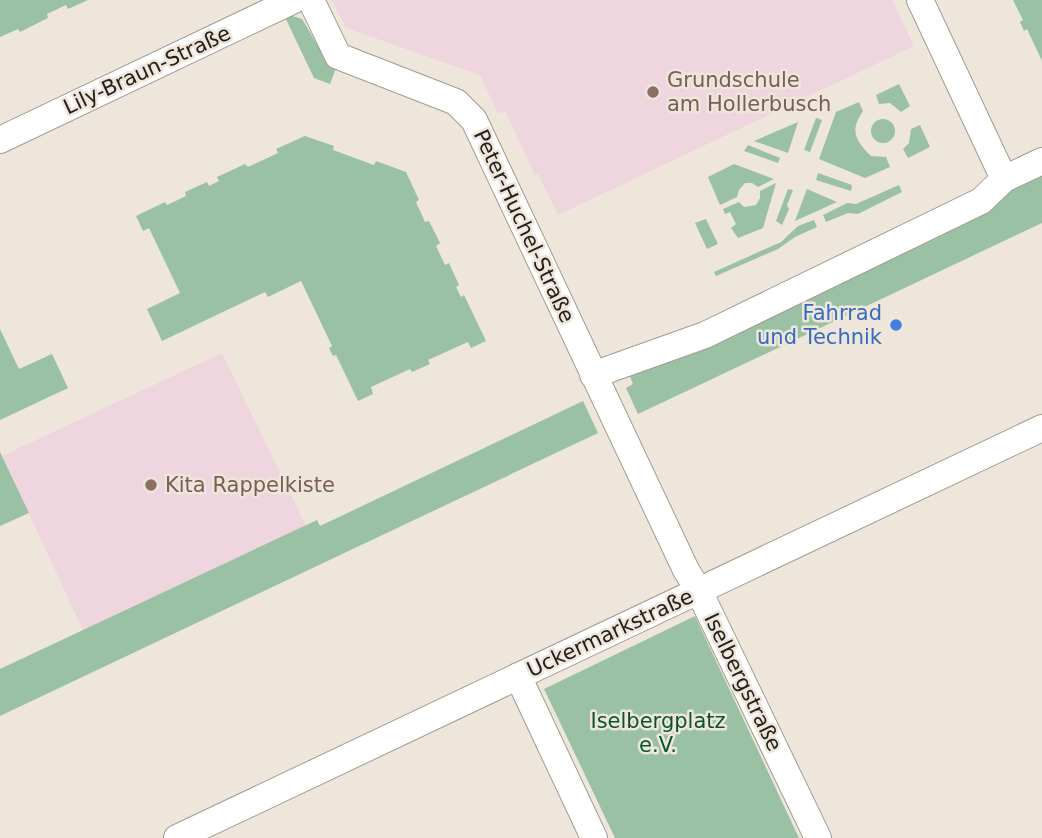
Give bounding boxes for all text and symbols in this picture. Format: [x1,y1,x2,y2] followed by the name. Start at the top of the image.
[60,21,234,119] street label: Lily-Braun-Straße
[667,68,831,116] place label: Grundschule am Hollerbusch
[645,84,661,100] marker: Grundschule am Hollerbusch
[469,126,579,326] street label: Peter-Huchel-Straße
[757,301,883,349] place label: Fahrrad und Technik
[888,317,904,333] marker: Fahrrad und Technik
[165,473,335,497] place label: Kita Rappelkiste
[143,477,159,493] marker: Kita Rappelkiste
[523,584,697,682] street label: Uckermarkstraße
[699,609,787,755] street label: Iselbergstraße
[590,709,726,757] park label: Iselbergplatz e.V.

